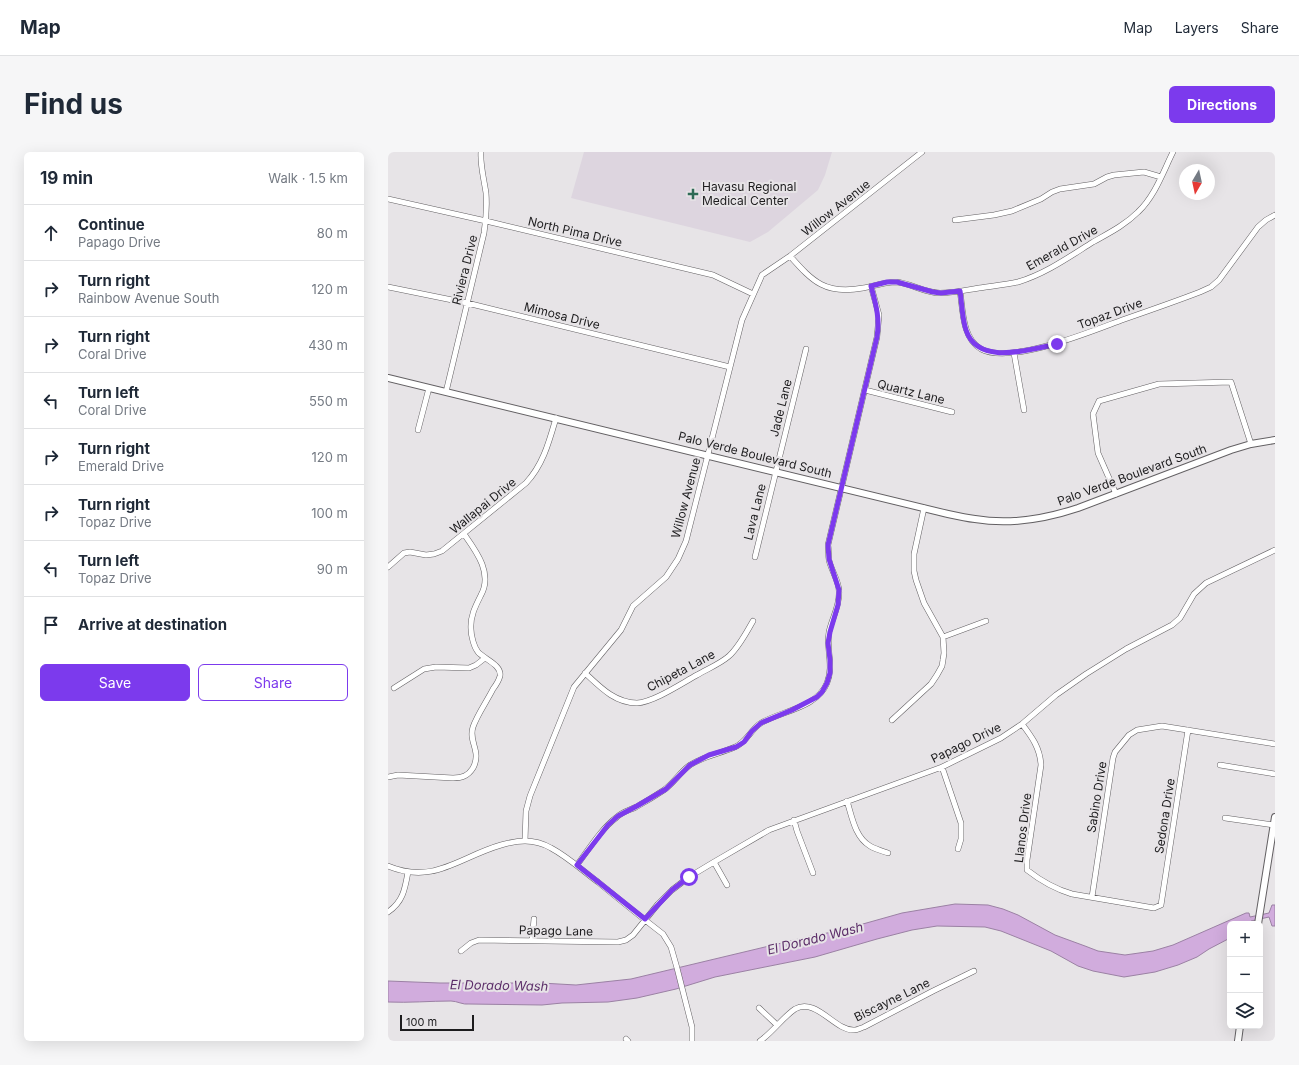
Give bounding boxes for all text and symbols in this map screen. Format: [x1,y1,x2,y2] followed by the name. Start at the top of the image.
[20,16,61,39] text: Map
[1124,19,1153,36] text: Map
[1175,19,1219,36] text: Layers
[1241,19,1279,36] text: Share
[1169,86,1275,123] button: Directions
[24,87,123,121] text: Find us
[1179,164,1215,200] north arrow
[40,168,93,188] text: 19 min
[268,170,348,186] text: Walk · 1.5 km
[798,176,873,239] street label: Willow Avenue
[702,179,796,208] place label: Havasu Regional Medical Center
[687,188,699,200] marker: Havasu Regional Medical Center
[527,213,624,250] street label: North Pima Drive
[78,215,145,234] text: Continue
[40,222,62,244] icon: ahead
[1023,222,1100,273] street label: Emerald Drive
[317,225,348,241] text: 80 m
[449,233,480,306] street label: Riviera Drive
[78,234,161,250] text: Papago Drive
[78,271,150,290] text: Turn right
[40,278,62,300] icon: right
[312,281,348,297] text: 120 m
[78,290,219,306] text: Rainbow Avenue South
[1075,295,1144,332] street label: Topaz Drive
[523,299,602,332] street label: Mimosa Drive
[78,327,150,346] text: Turn right
[40,334,62,356] icon: right
[1048,335,1066,353] route end
[308,337,348,353] text: 430 m
[78,346,147,362] text: Coral Drive
[876,376,947,407] street label: Quartz Lane
[766,377,795,438] street label: Jade Lane
[78,383,139,402] text: Turn left
[40,390,62,412] icon: left
[309,393,348,409] text: 550 m
[78,402,147,418] text: Coral Drive
[677,428,834,481] street label: Palo Verde Boulevard South
[78,439,150,458] text: Turn right
[1055,440,1209,509] street label: Palo Verde Boulevard South
[40,446,62,468] icon: right
[312,449,348,465] text: 120 m
[668,456,703,540] street label: Willow Avenue
[78,458,164,474] text: Emerald Drive
[447,474,519,537] street label: Wallapai Drive
[740,482,769,542] street label: Lava Lane
[78,495,150,514] text: Turn right
[40,502,62,524] icon: right
[311,505,348,521] text: 100 m
[78,514,152,530] text: Topaz Drive
[78,551,139,570] text: Turn left
[40,558,62,580] icon: left
[317,561,348,577] text: 90 m
[78,570,152,586] text: Topaz Drive
[40,614,62,636] icon: arrive
[78,615,227,634] text: Arrive at destination
[644,646,717,695] street label: Chipeta Lane
[40,664,190,701] button: Save
[198,664,348,701] button: Share
[928,719,1003,766] street label: Papago Drive
[1083,760,1110,834] street label: Sabino Drive
[1151,777,1178,855] street label: Sedona Drive
[1011,792,1034,864] street label: Llanos Drive
[680,868,698,886] route start
[765,918,865,958] water label: El Dorado Wash
[1227,921,1263,1029] map controls
[1227,921,1263,957] button: +
[519,922,593,939] street label: Papago Lane
[1227,957,1263,993] button: −
[851,975,932,1024] street label: Biscayne Lane
[450,976,549,994] water label: El Dorado Wash
[1227,993,1263,1029] button: layers
[400,1013,474,1032] scale bar
[406,1015,437,1029] text: 100 m

